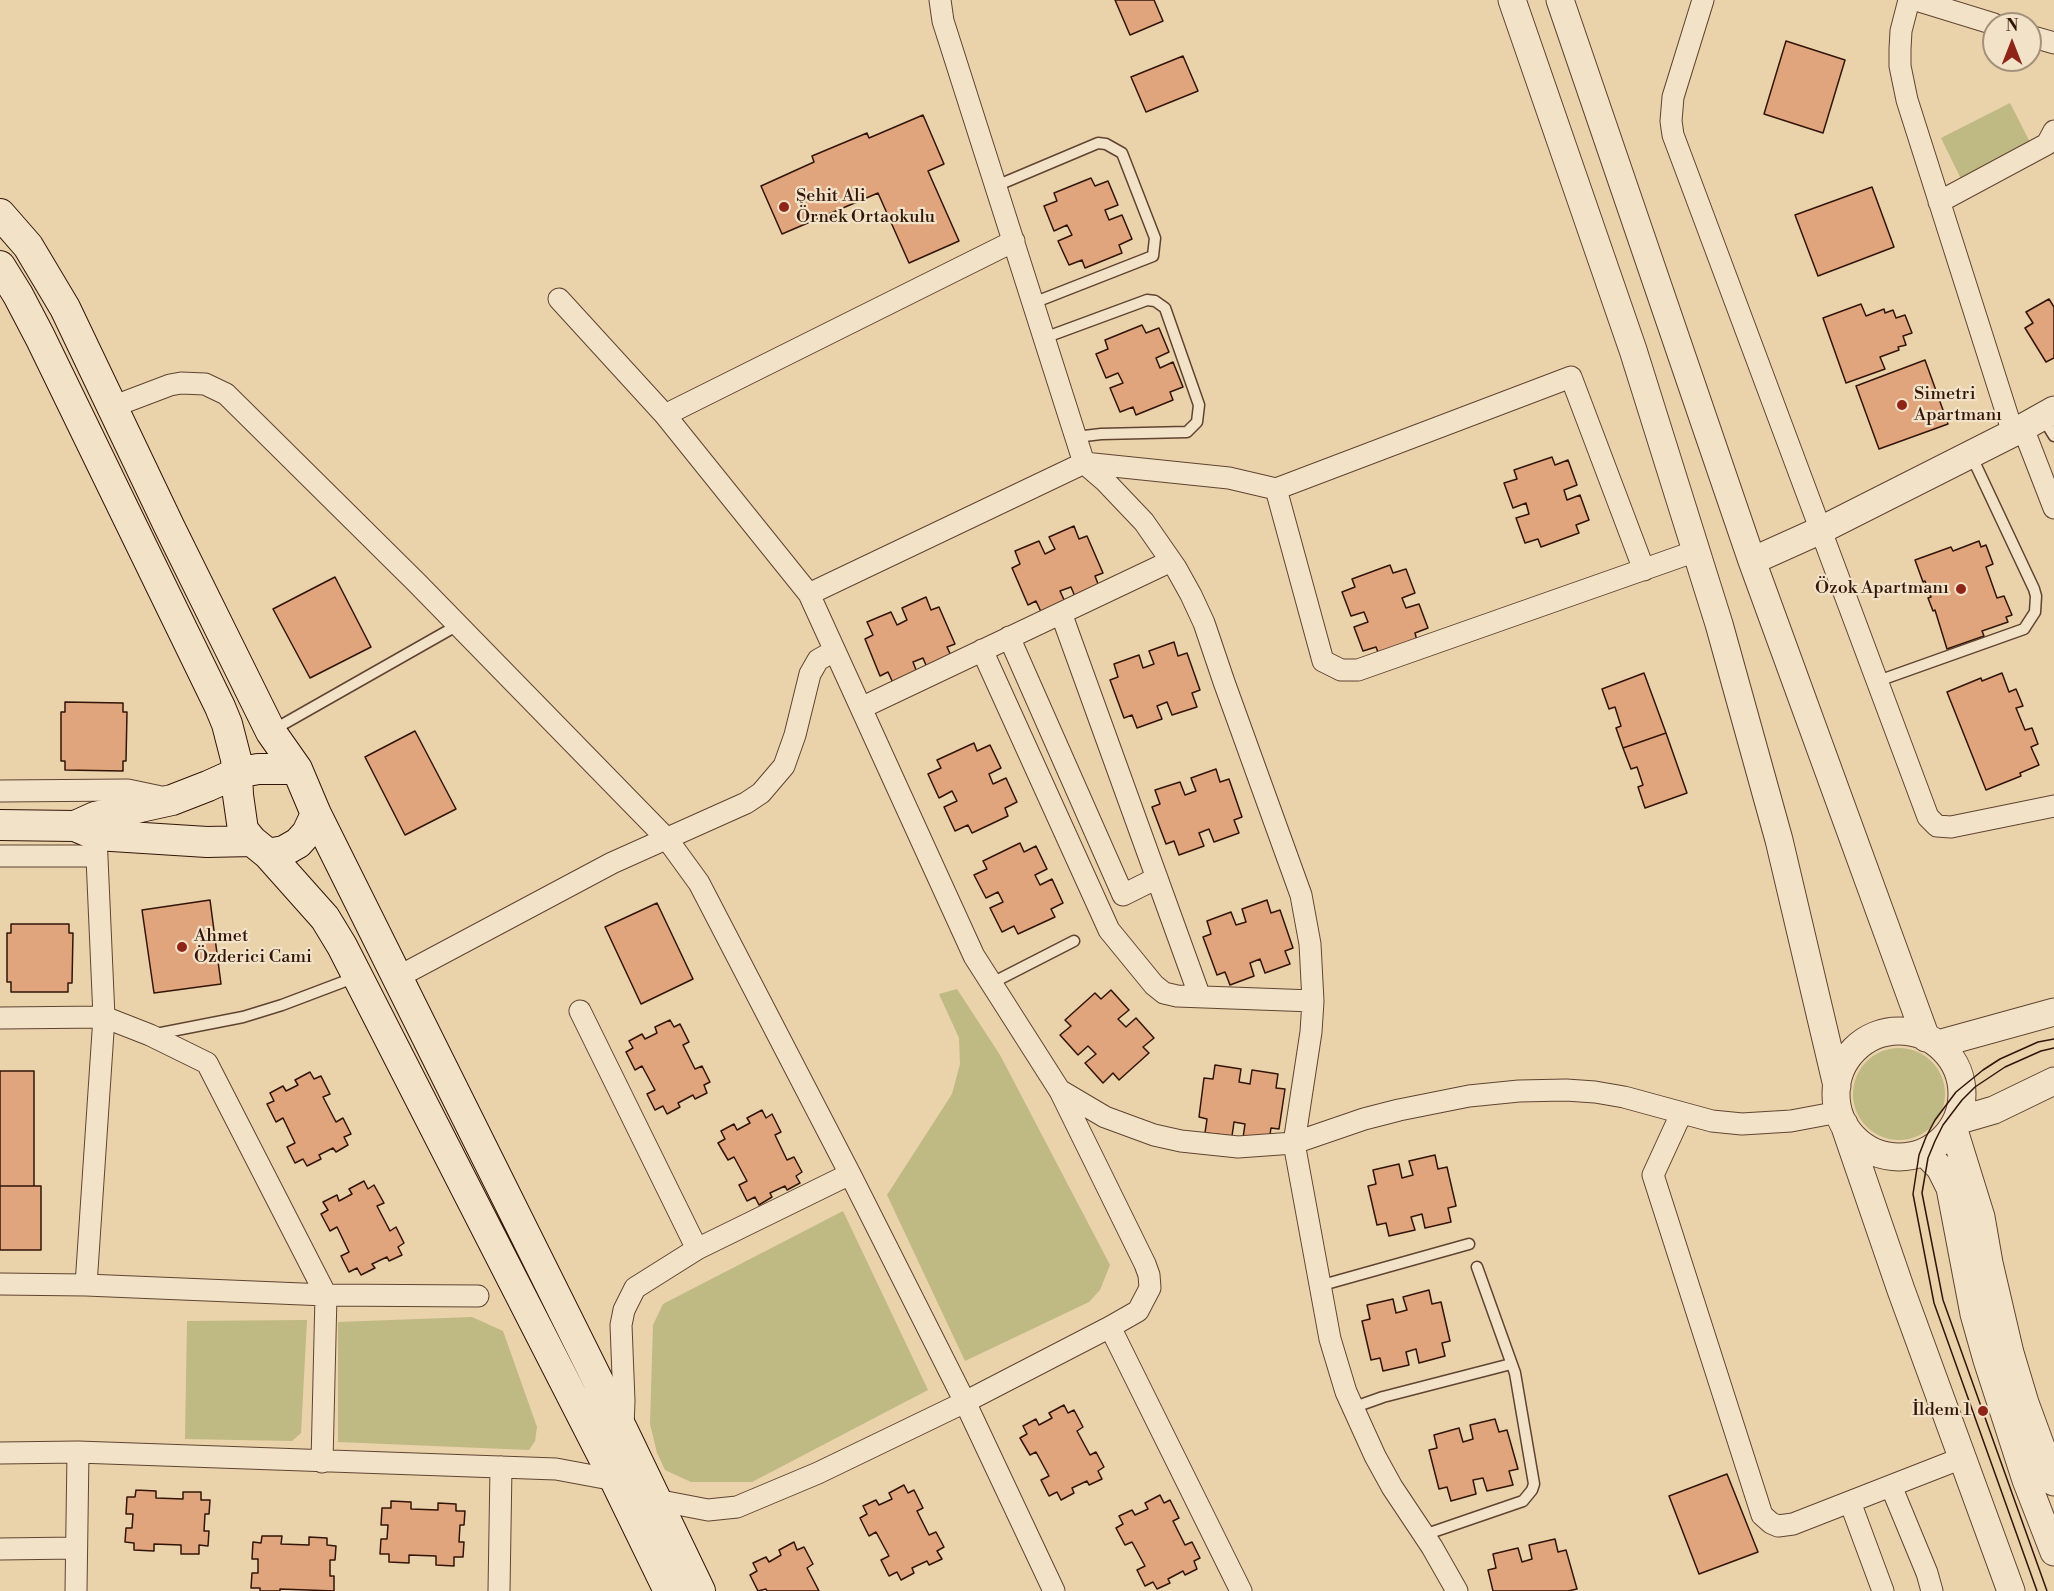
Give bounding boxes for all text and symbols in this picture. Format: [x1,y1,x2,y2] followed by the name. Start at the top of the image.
[1982,12,2042,72] north arrow
[2006,16,2018,36] text: N
[796,186,935,228] place label: Şehit Ali Örnek Ortaokulu
[777,200,791,214] marker: Şehit Ali Örnek Ortaokulu
[1914,384,2002,426] place label: Simetri Apartmanı
[1895,398,1909,412] marker: Simetri Apartmanı
[1815,578,1949,600] place label: Özok Apartmanı
[1954,582,1968,596] marker: Özok Apartmanı
[194,926,312,968] place label: Ahmet Özderici Cami
[175,940,189,954] marker: Ahmet Özderici Cami
[1912,1400,1971,1422] place label: İldem 1
[1976,1404,1990,1418] marker: İldem 1

